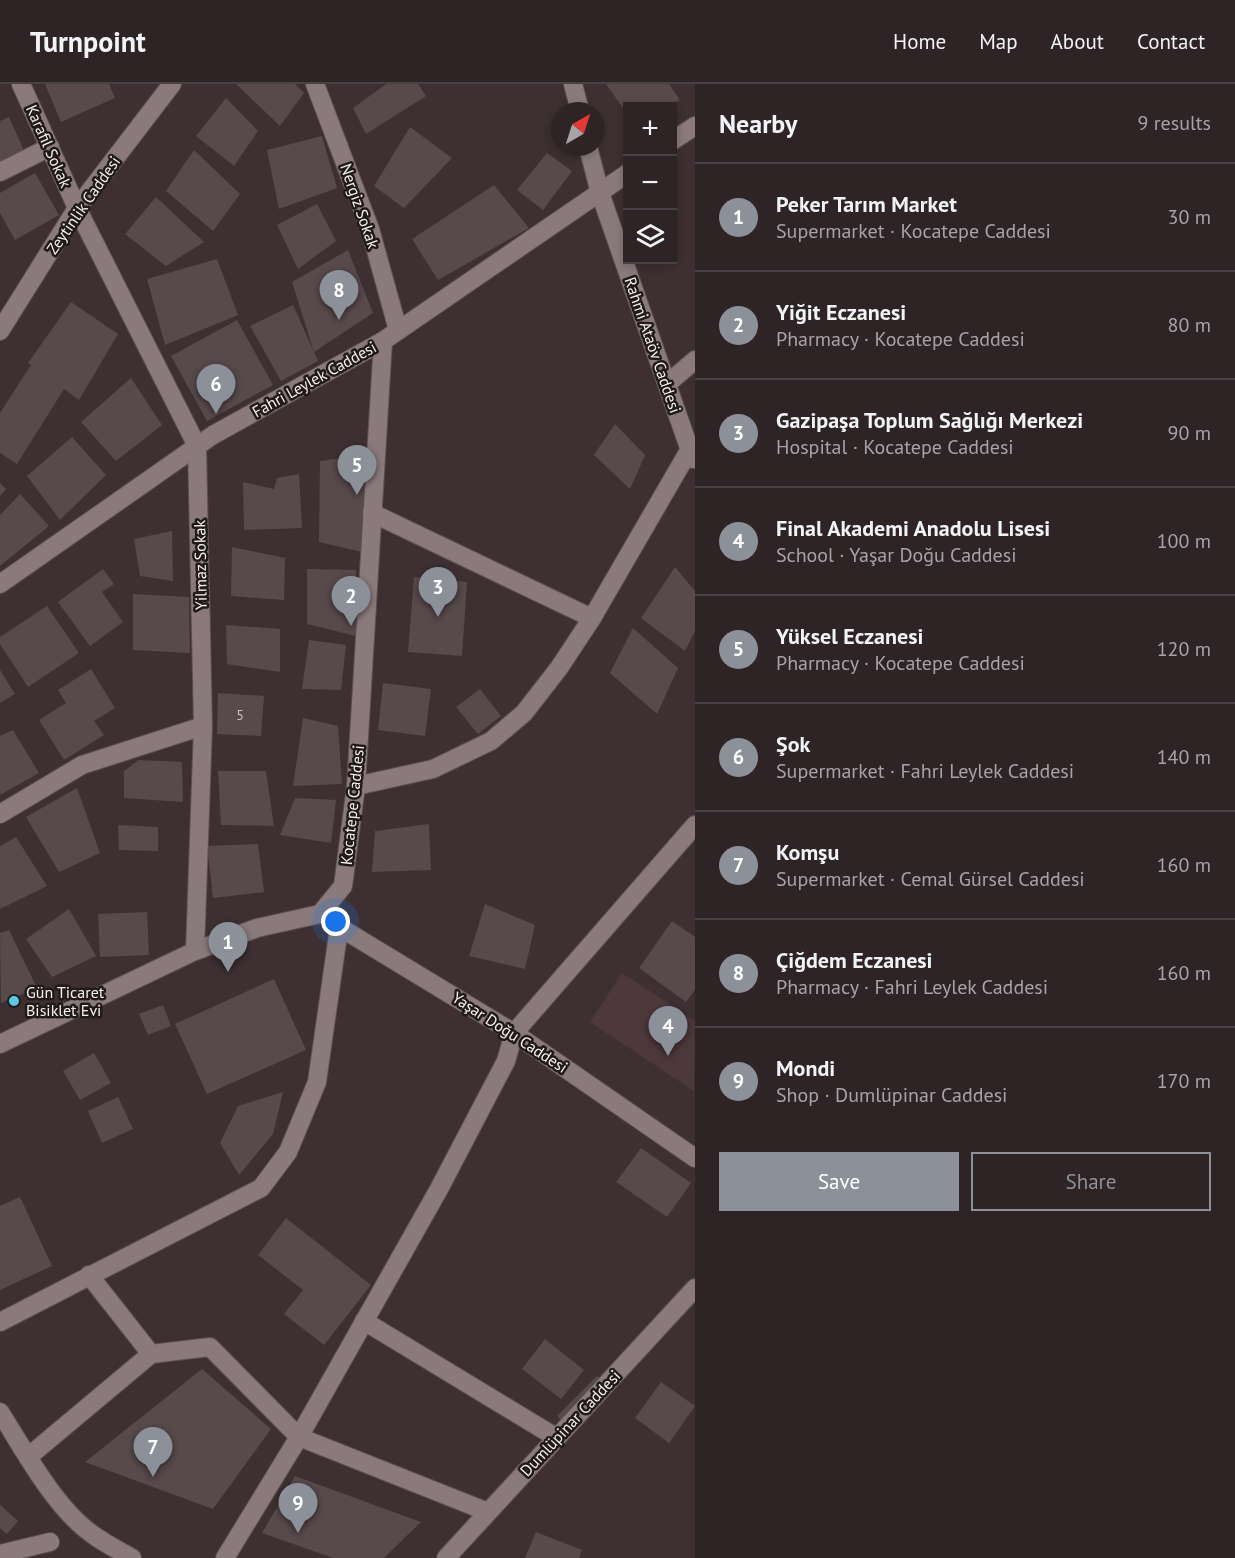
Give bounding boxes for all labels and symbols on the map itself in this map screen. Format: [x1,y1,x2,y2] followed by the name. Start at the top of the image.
[22,101,76,191] street label: Karafil Sokak
[551,102,605,156] north arrow
[42,152,124,258] street label: Zeytinlik Caddesi
[336,161,384,251] street label: Nergiz Sokak
[320,270,358,320] pin: 8
[620,274,686,416] street label: Rahmi Ataöv Caddesi
[248,337,380,421] street label: Fahri Leylek Caddesi
[196,364,236,414] pin: 6
[338,446,376,495] pin: 5
[189,519,211,610] street label: Yilmaz Sokak
[418,568,458,617] pin: 3
[332,576,370,626] pin: 2
[236,706,244,724] house number: 5
[336,744,368,866] street label: Kocatepe Caddesi
[321,907,350,936] your location
[208,922,248,972] pin: 1
[26,982,105,1020] place label: Gün Ticaret Bisiklet Evi
[448,987,572,1077] street label: Yaşar Doğu Caddesi
[7,994,21,1008] marker: Gün Ticaret Bisiklet Evi
[648,1006,688,1056] pin: 4
[516,1366,624,1480] street label: Dumlüpinar Caddesi
[134,1428,172,1477] pin: 7
[278,1484,318,1533] pin: 9

